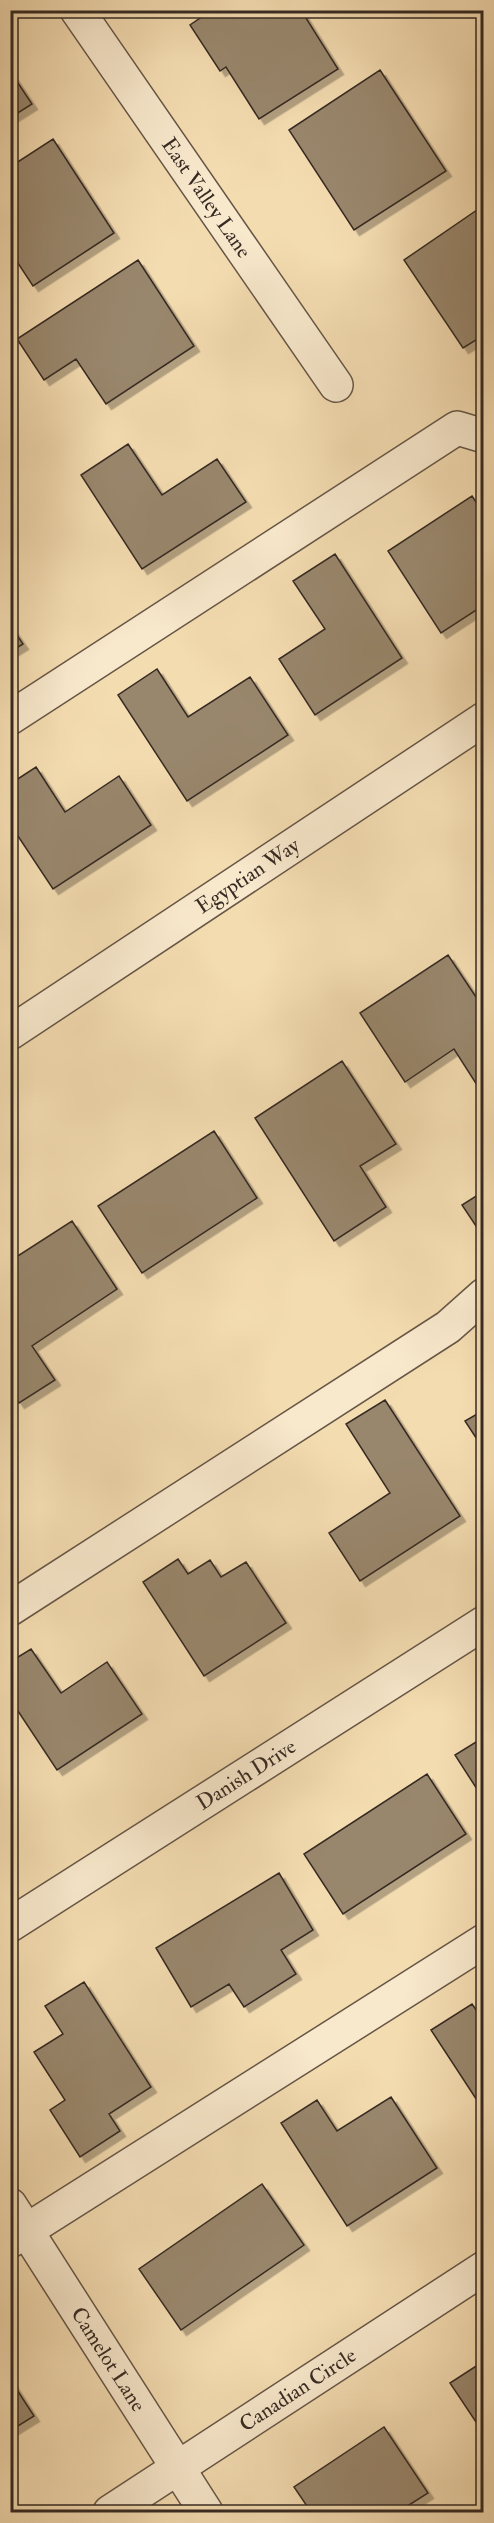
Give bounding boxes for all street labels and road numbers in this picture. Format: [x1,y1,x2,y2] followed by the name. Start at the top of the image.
[156,132,258,263] street label: East Valley Lane
[191,831,305,920] street label: Egyptian Way
[191,1733,301,1816] street label: Danish Drive
[65,2302,152,2417] street label: Camelot Lane
[234,2341,361,2438] street label: Canadian Circle

